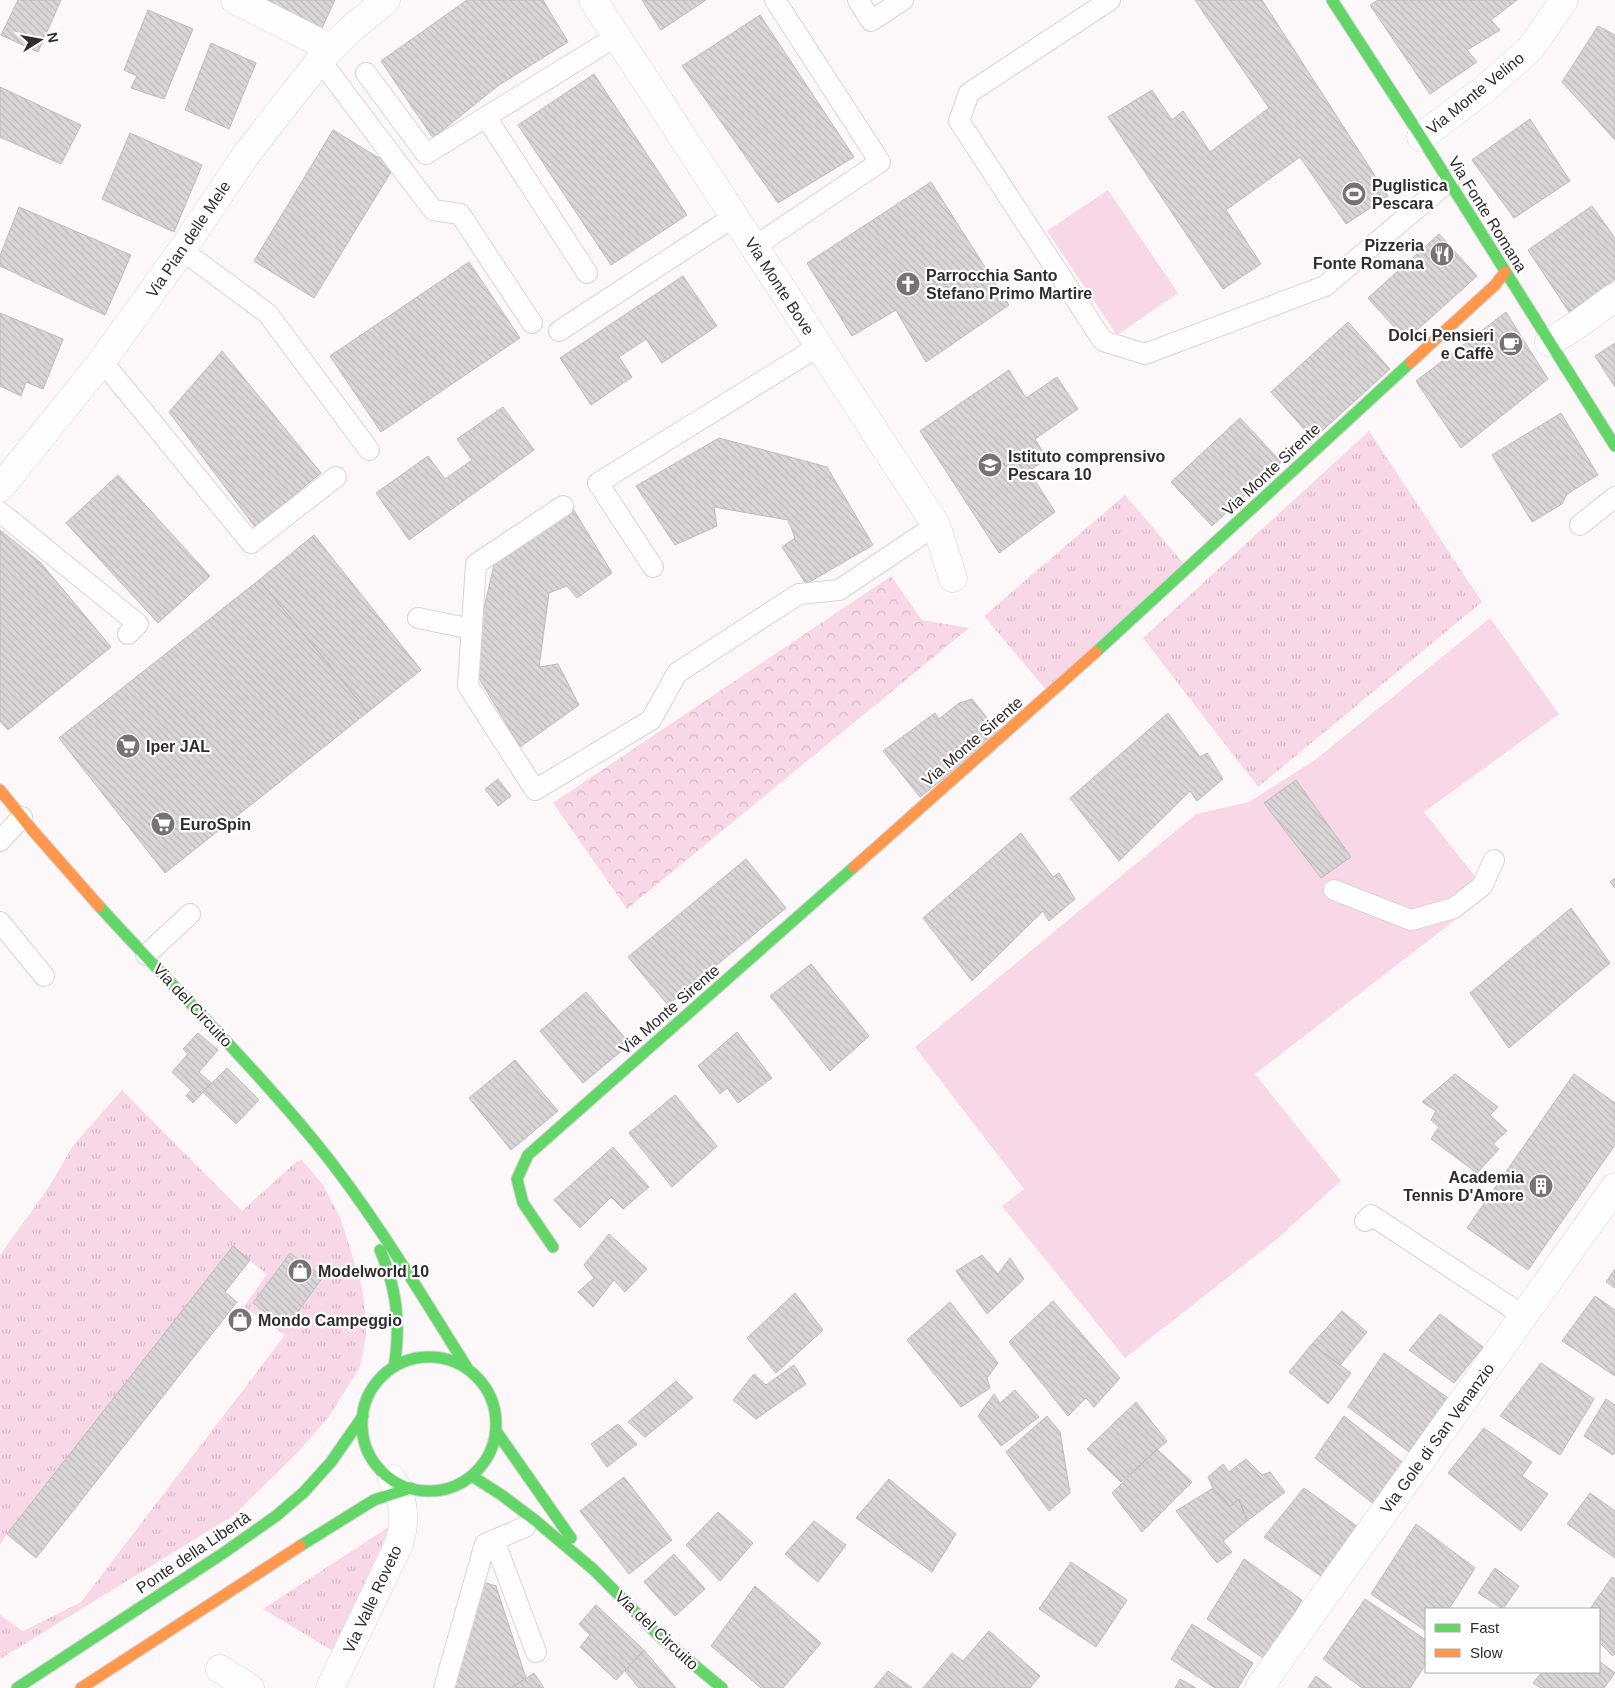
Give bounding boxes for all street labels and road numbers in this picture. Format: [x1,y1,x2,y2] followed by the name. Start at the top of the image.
[1423,49,1527,138] street label: Via Monte Velino
[1445,153,1530,275] street label: Via Fonte Romana
[143,178,234,301] street label: Via Pian delle Mele
[742,234,817,338] street label: Via Monte Bove
[1219,420,1324,519] street label: Via Monte Sirente
[919,693,1026,789] street label: Via Monte Sirente
[150,960,236,1050] street label: Via del Circuito
[616,961,723,1057] street label: Via Monte Sirente
[1377,1360,1498,1517] street label: Via Gole di San Venanzio
[133,1508,253,1597] street label: Ponte della Libertà
[340,1543,405,1656] street label: Via Valle Roveto
[612,1588,702,1673] street label: Via del Circuito

